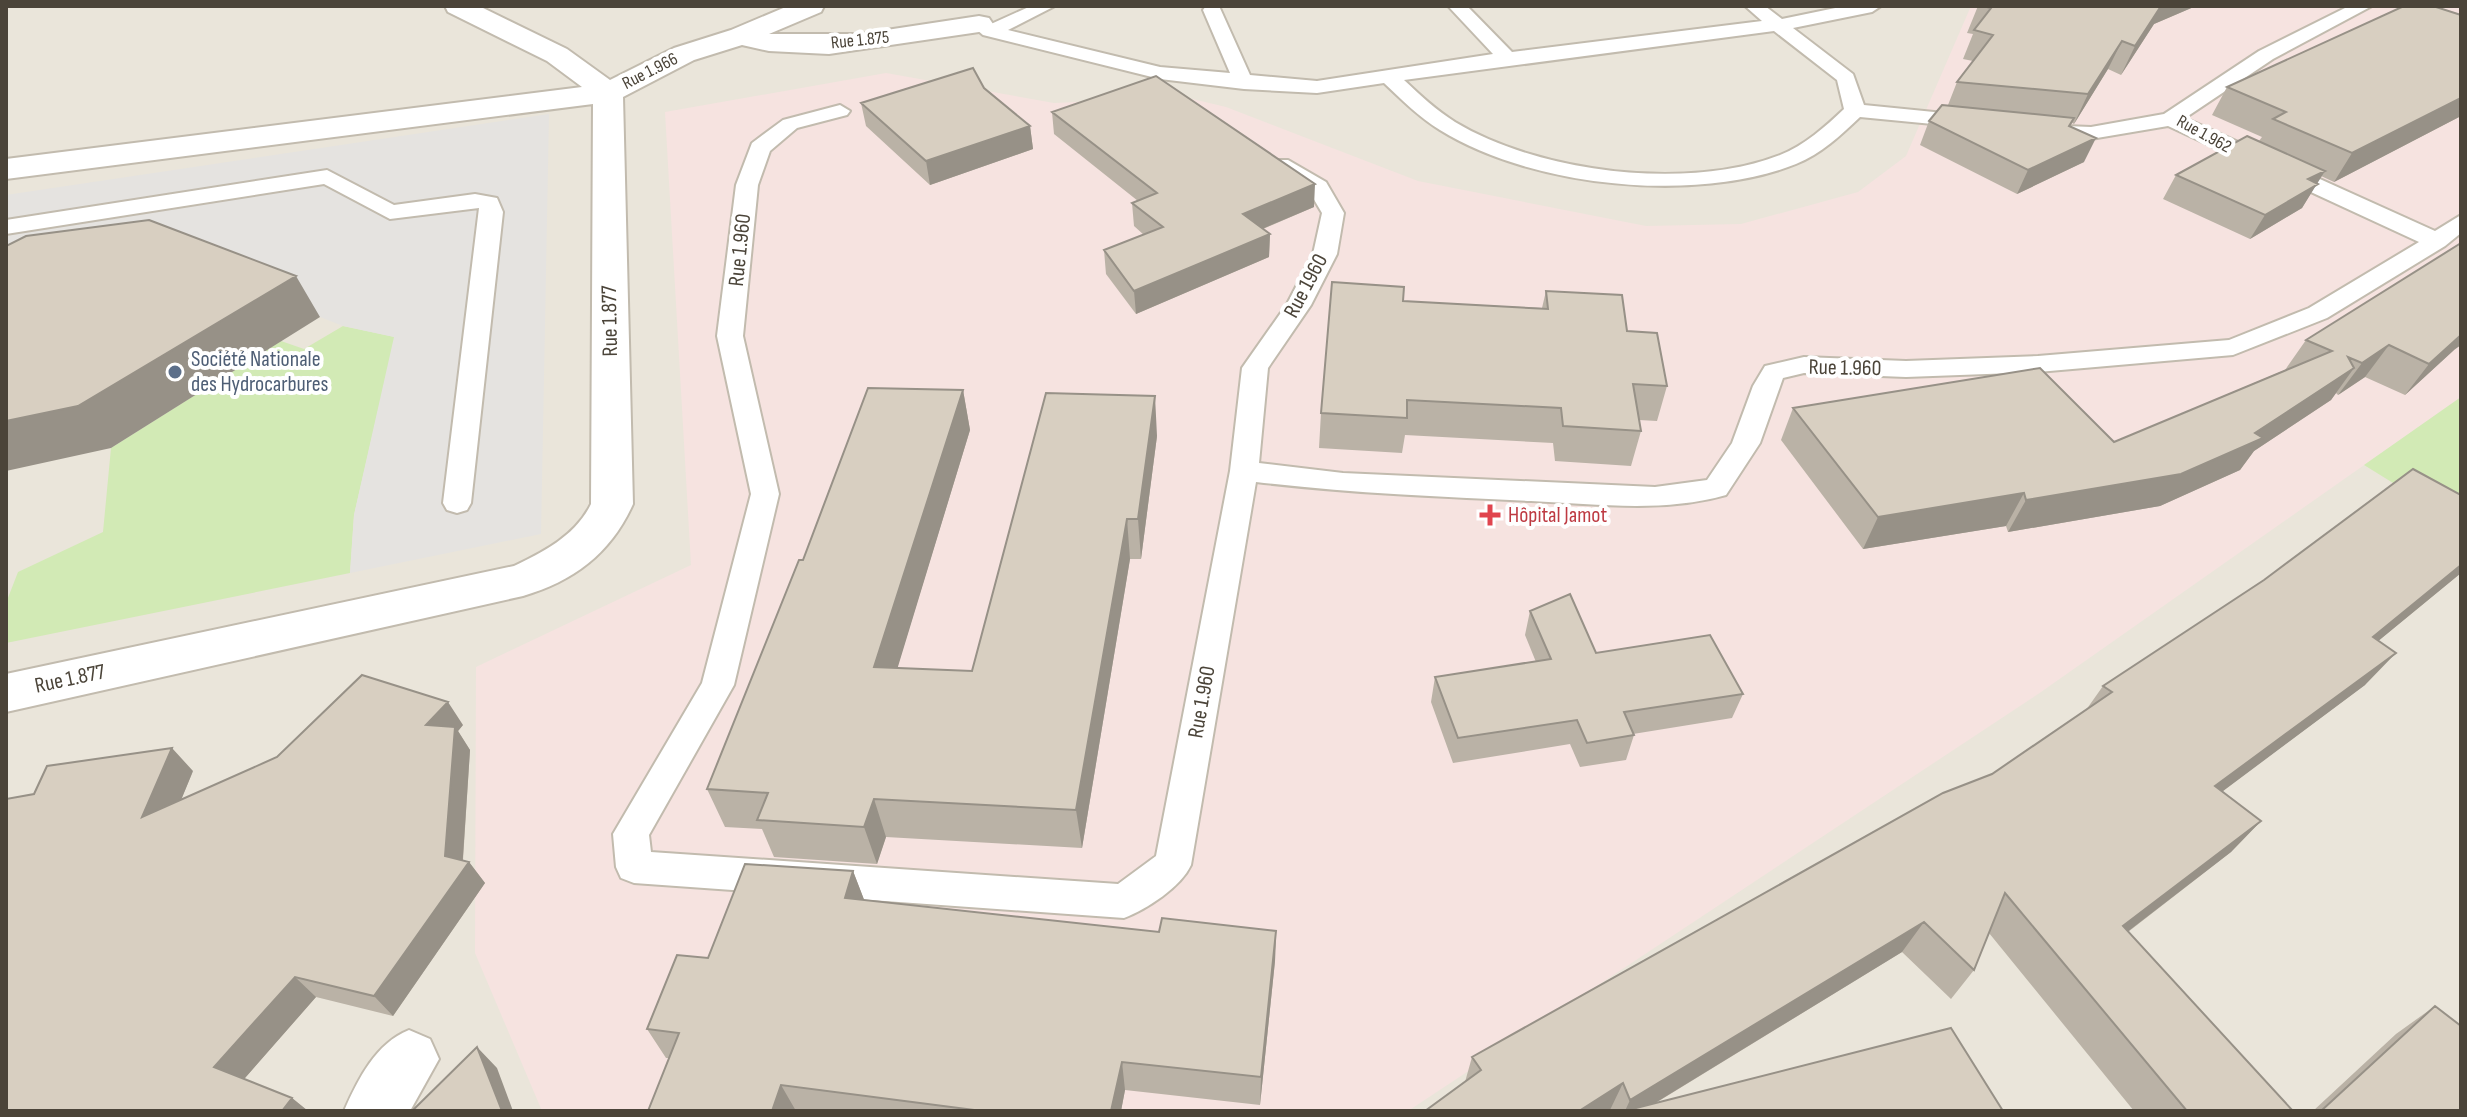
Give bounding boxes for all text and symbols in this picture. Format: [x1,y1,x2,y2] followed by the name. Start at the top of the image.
[830,27,890,53] street label: Rue 1.875
[619,48,681,94] street label: Rue 1.966
[2173,110,2235,158] street label: Rue 1.962
[723,212,757,288] street label: Rue 1.960
[1278,249,1334,323] street label: Rue 1960
[596,285,624,357] street label: Rue 1.877
[191,346,329,398] place label: Société Nationale des Hydrocarbures
[1808,354,1882,382] street label: Rue 1.960
[166,363,184,381] marker: Société Nationale des Hydrocarbures
[1508,502,1607,529] place label: Hôpital Jamot
[1479,504,1501,526] marker: Hôpital Jamot
[32,658,108,700] street label: Rue 1.877
[1182,664,1222,740] street label: Rue 1.960

